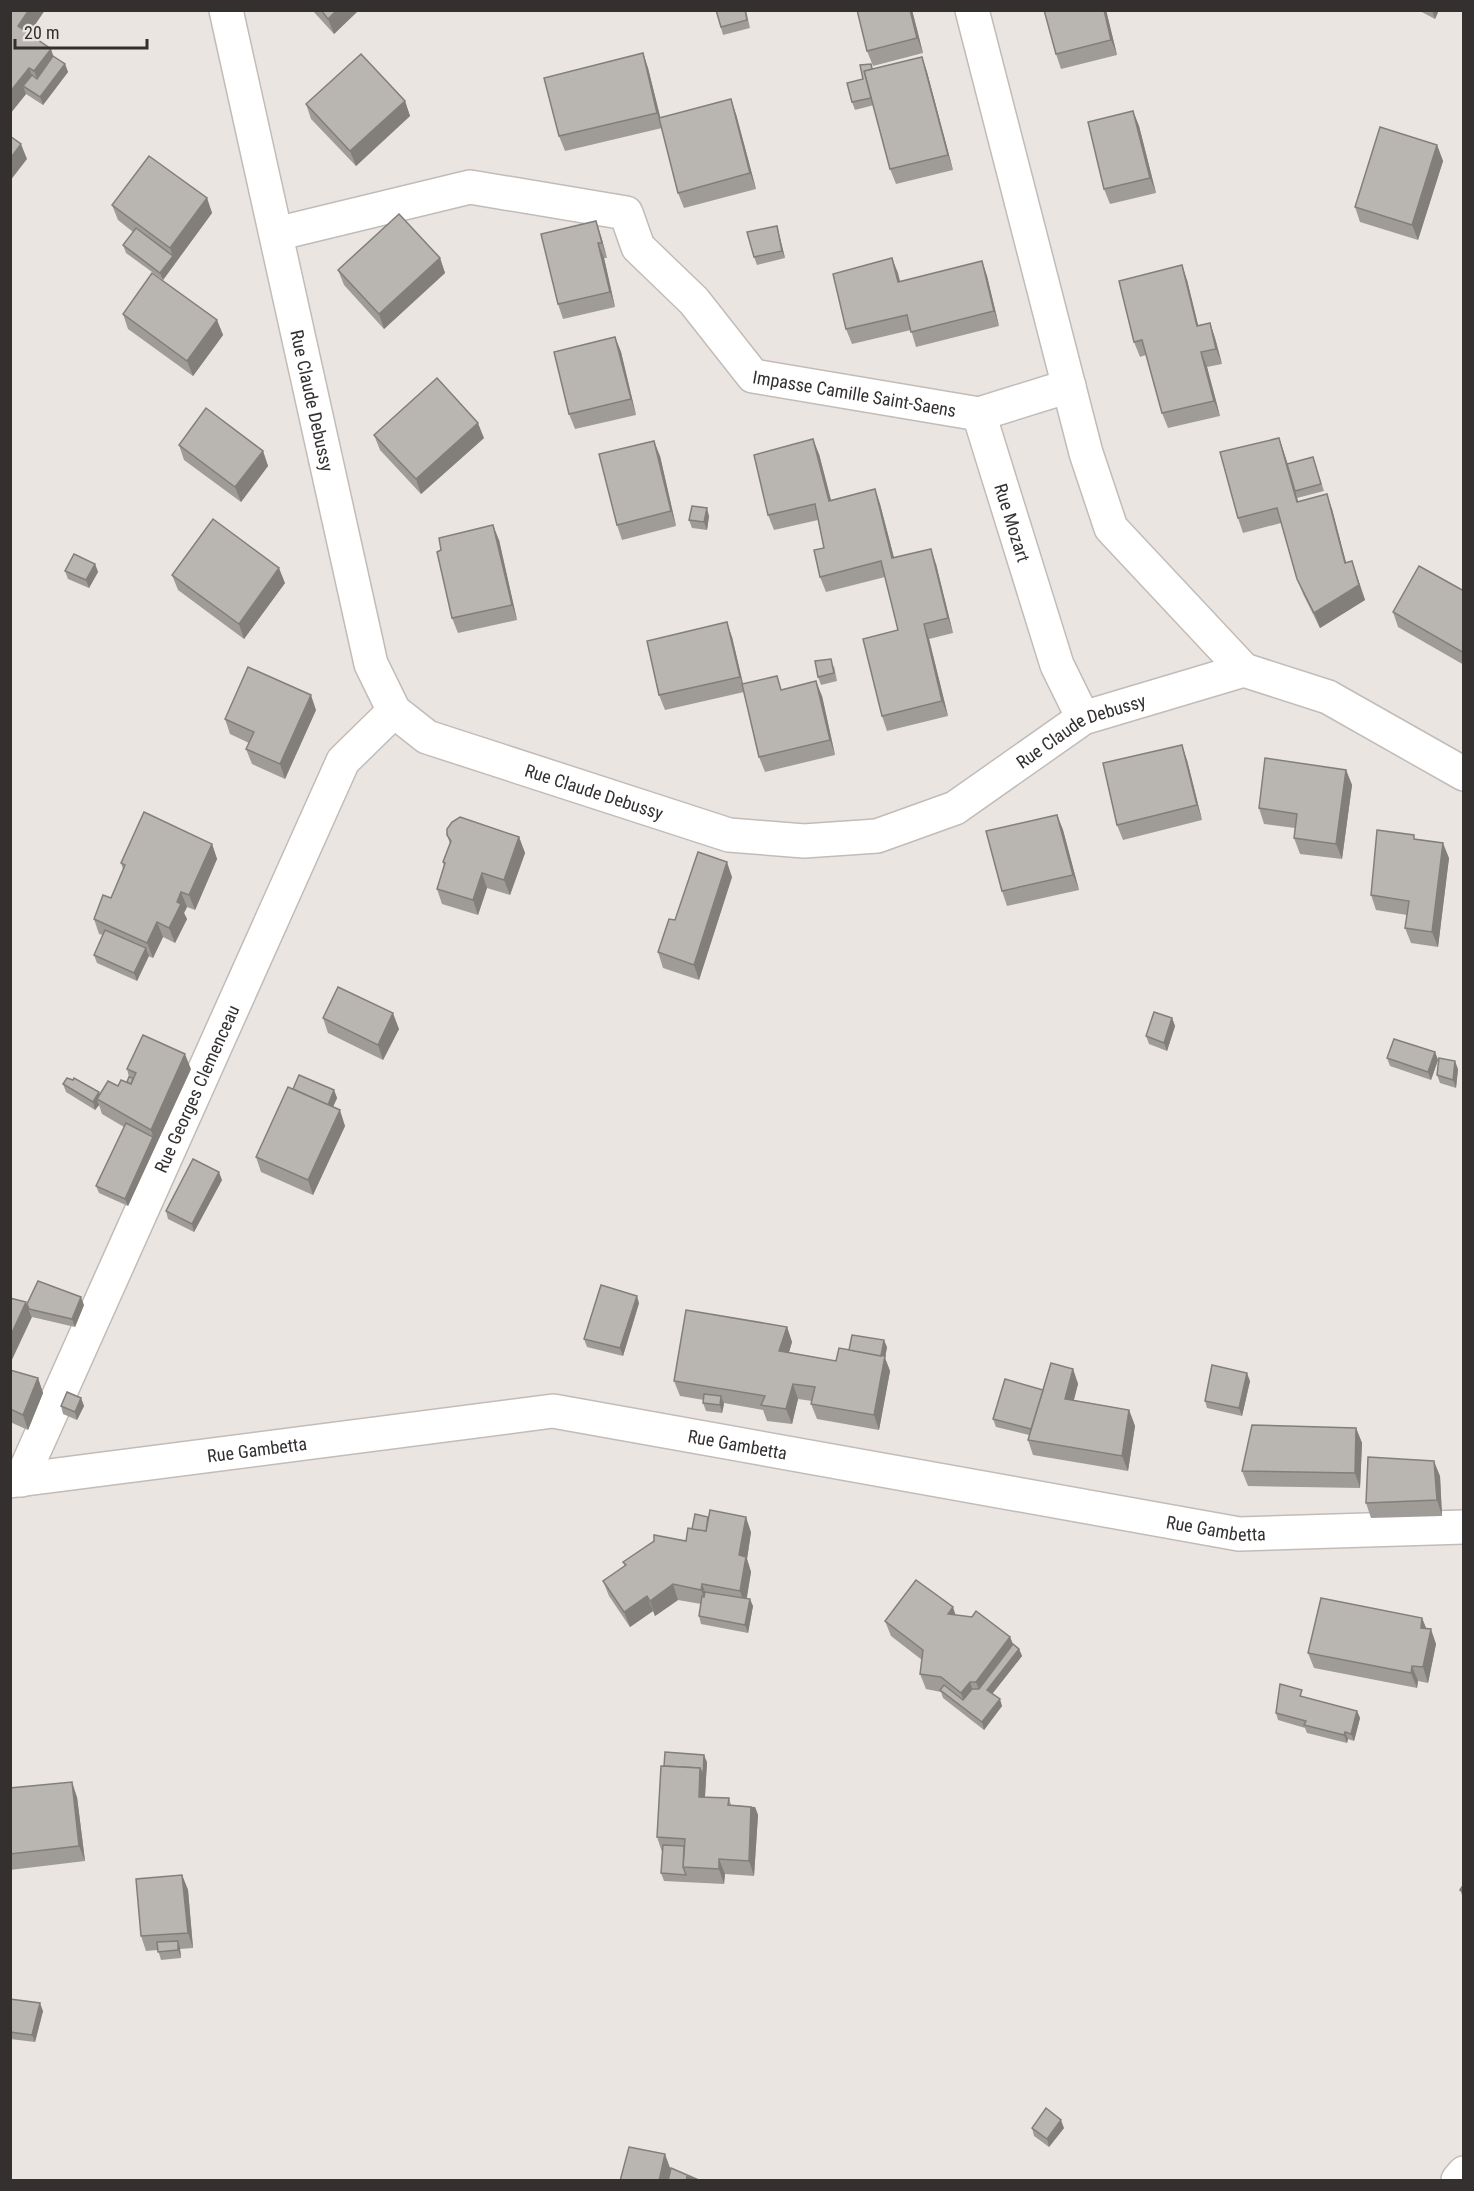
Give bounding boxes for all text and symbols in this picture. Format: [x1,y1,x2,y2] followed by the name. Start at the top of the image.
[15,12,147,50] scale bar
[24,22,59,43] text: 20 m
[287,328,339,474] street label: Rue Claude Debussy
[751,366,958,421] street label: Impasse Camille Saint-Saens
[991,481,1035,564] street label: Rue Mozart
[1012,689,1148,772] street label: Rue Claude Debussy
[522,759,667,824] street label: Rue Claude Debussy
[150,1001,243,1176] street label: Rue Georges Clemenceau
[686,1425,789,1463] street label: Rue Gambetta
[206,1432,308,1466] street label: Rue Gambetta
[1165,1511,1266,1545] street label: Rue Gambetta

